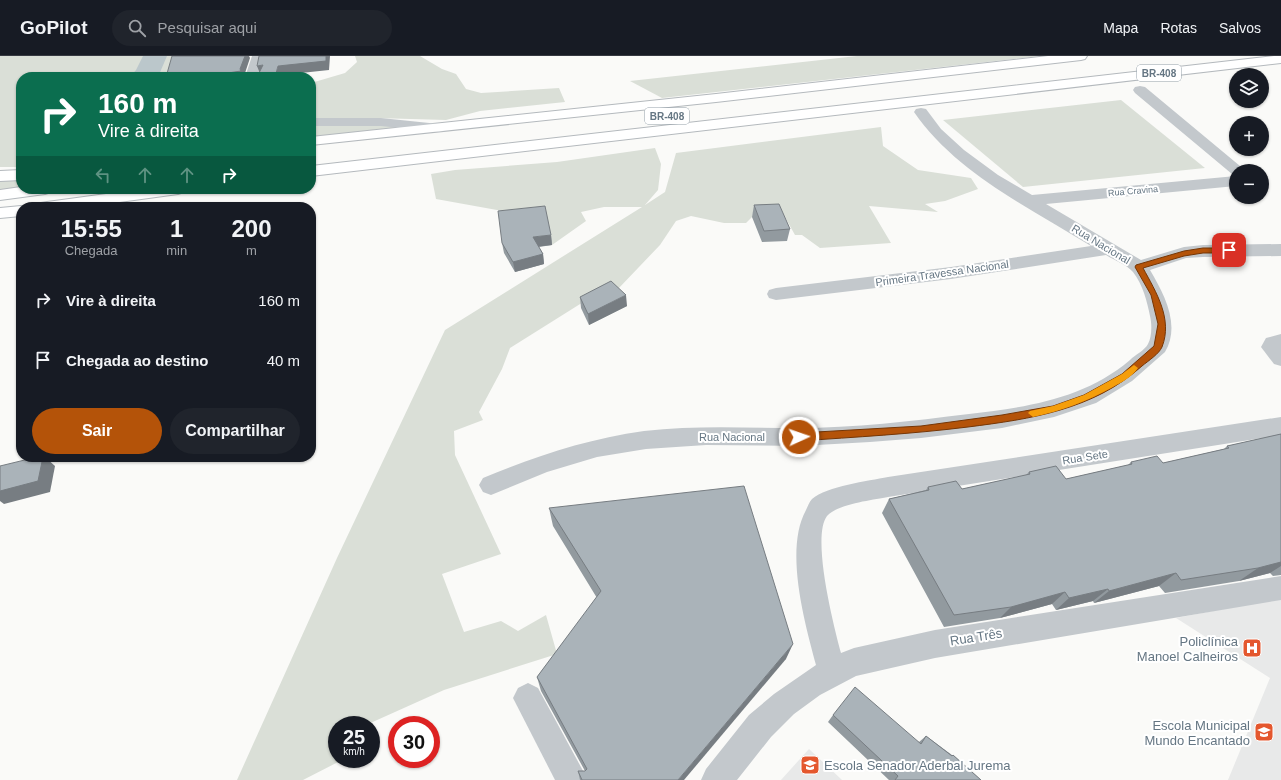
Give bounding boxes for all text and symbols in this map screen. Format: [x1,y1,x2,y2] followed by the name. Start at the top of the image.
[112,10,392,46] search box
[20,17,88,38] text: GoPilot
[126,17,148,39] icon: search
[158,19,257,36] text: Pesquisar aqui
[1103,20,1138,36] text: Mapa
[1160,20,1197,36] text: Rotas
[1219,20,1261,36] text: Salvos
[1137,65,1181,81] road number: BR-408
[1229,68,1269,204] map controls
[1229,68,1269,108] button: layers
[32,88,84,140] icon: right
[98,88,177,119] text: 160 m
[645,108,689,124] road number: BR-408
[1229,116,1269,156] button: +
[98,121,199,141] text: Vire à direita
[92,164,114,186] icon: left
[134,164,156,186] icon: ahead
[176,164,198,186] icon: ahead
[218,164,240,186] icon: right
[1229,164,1269,204] button: −
[1108,184,1158,198] street label: Rua Cravina
[60,215,122,242] text: 15:55
[170,215,183,242] text: 1
[232,215,272,242] text: 200
[1070,222,1132,266] street label: Rua Nacional
[1212,233,1246,267] pin
[1218,239,1240,261] icon: arrive
[65,243,117,258] text: Chegada
[166,243,187,258] text: min
[246,243,257,258] text: m
[875,258,1009,288] street label: Primeira Travessa Nacional
[32,289,54,311] icon: right
[66,292,156,309] text: Vire à direita
[258,292,300,309] text: 160 m
[32,349,54,371] icon: arrive
[66,352,209,369] text: Chegada ao destino
[267,352,300,369] text: 40 m
[32,408,162,454] button: Sair
[170,408,300,454] button: Compartilhar
[778,416,820,458] position arrow
[699,431,765,443] street label: Rua Nacional
[1061,447,1109,467] street label: Rua Sete
[949,625,1004,649] street label: Rua Três
[1137,634,1239,664] place label: Policlínica Manoel Calheiros
[1241,637,1263,659] hospital icon: Policlínica Manoel Calheiros
[388,716,440,768] speed limit sign: 30
[1144,718,1250,748] place label: Escola Municipal Mundo Encantado
[1253,721,1275,743] school or university icon: Escola Municipal Mundo Encantado
[343,726,365,748] text: 25
[343,746,365,757] text: km/h
[799,754,821,776] school or university icon: Escola Senador Aderbal Jurema
[824,758,1011,773] place label: Escola Senador Aderbal Jurema

